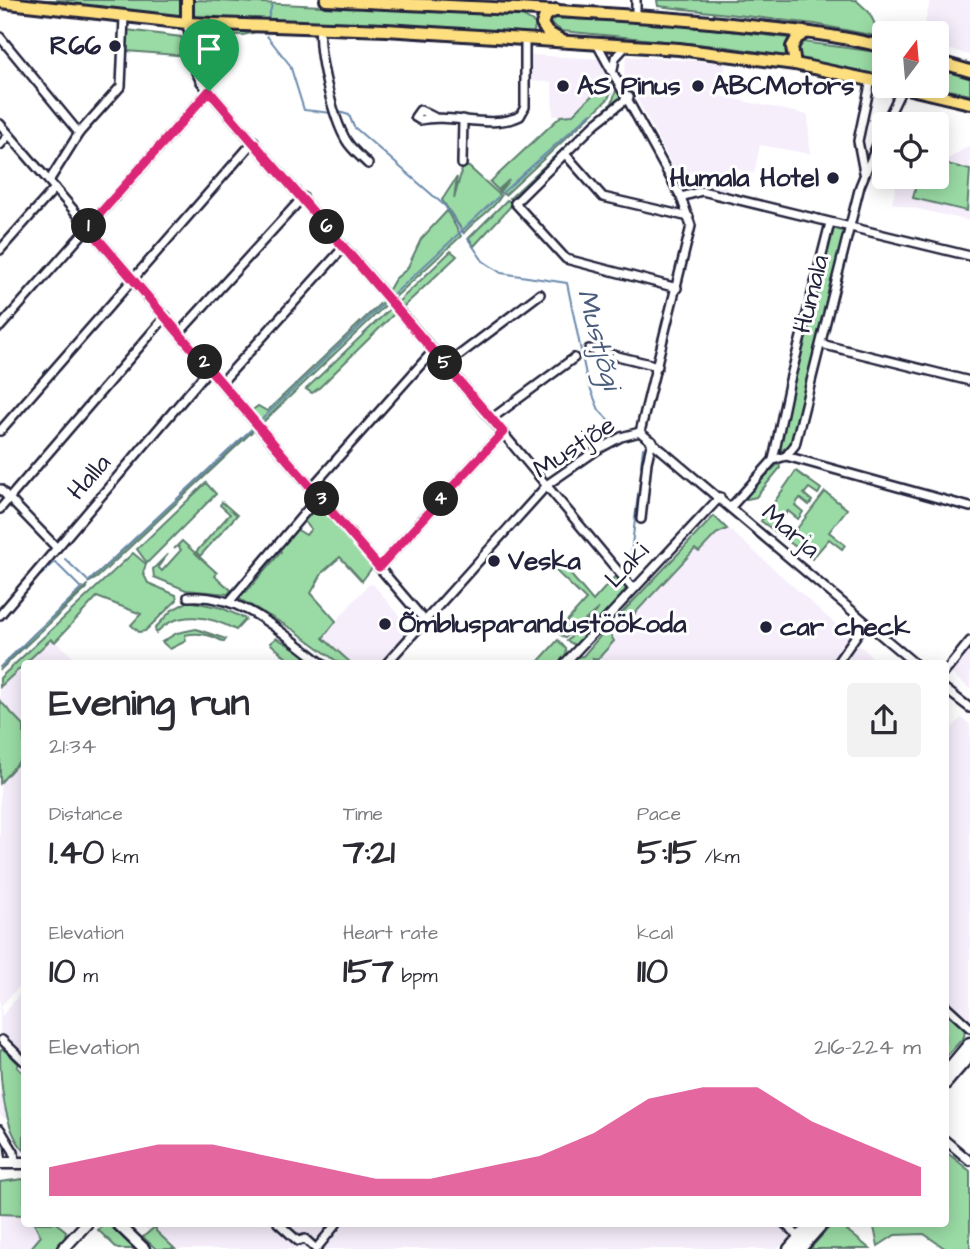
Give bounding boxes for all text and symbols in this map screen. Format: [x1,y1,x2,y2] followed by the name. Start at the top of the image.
[179,19,239,91] pin
[872,21,948,98] north arrow
[872,21,949,189] map controls
[50,28,102,64] place label: R66
[190,30,228,68] icon: arrive
[107,38,123,54] marker: R66
[577,68,681,104] place label: AS Pinus
[712,68,854,104] place label: ABCMotors
[555,78,571,94] marker: AS Pinus
[690,78,706,94] marker: ABCMotors
[872,112,949,189] button: locate
[670,160,819,196] place label: Humala Hotel
[825,170,841,186] marker: Humala Hotel
[72,208,106,244] pin: 1
[310,210,344,244] pin: 6
[87,212,90,239] text: 1
[321,213,332,240] text: 6
[784,251,838,337] street label: Humala
[566,285,632,397] water label: Mustjõgi
[188,344,222,380] pin: 2
[428,346,462,380] pin: 5
[199,348,210,375] text: 2
[438,349,451,376] text: 5
[526,407,622,487] street label: Mustjõe
[59,446,119,508] street label: Halla
[304,482,340,516] pin: 3
[424,482,458,516] pin: 4
[317,485,326,512] text: 3
[434,485,447,512] text: 4
[754,495,828,567] street label: Marja
[596,534,658,596] street label: Laki
[507,543,581,579] place label: Veska
[486,553,502,569] marker: Veska
[399,606,687,642] place label: Õmblusparandustöökoda
[780,609,911,645] place label: car check
[377,616,393,632] marker: Õmblusparandustöökoda
[758,619,774,635] marker: car check
[49,678,250,730] text: Evening run
[847,683,921,757] button: share
[49,730,96,762] text: 21:34
[49,801,123,828] text: Distance
[343,801,383,828] text: Time
[637,801,681,828] text: Pace
[49,828,104,877] text: 1.40
[343,828,395,877] text: 7:21
[637,828,697,877] text: 5:15
[104,844,138,871] text: km
[697,844,740,871] text: /km
[49,920,124,947] text: Elevation
[343,920,438,947] text: Heart rate
[637,920,673,947] text: kcal
[49,947,76,996] text: 10
[343,947,394,996] text: 157
[637,947,668,996] text: 110
[76,963,98,990] text: m
[394,963,437,990] text: bpm
[49,1031,140,1063] text: Elevation
[814,1031,921,1063] text: 216–224 m

